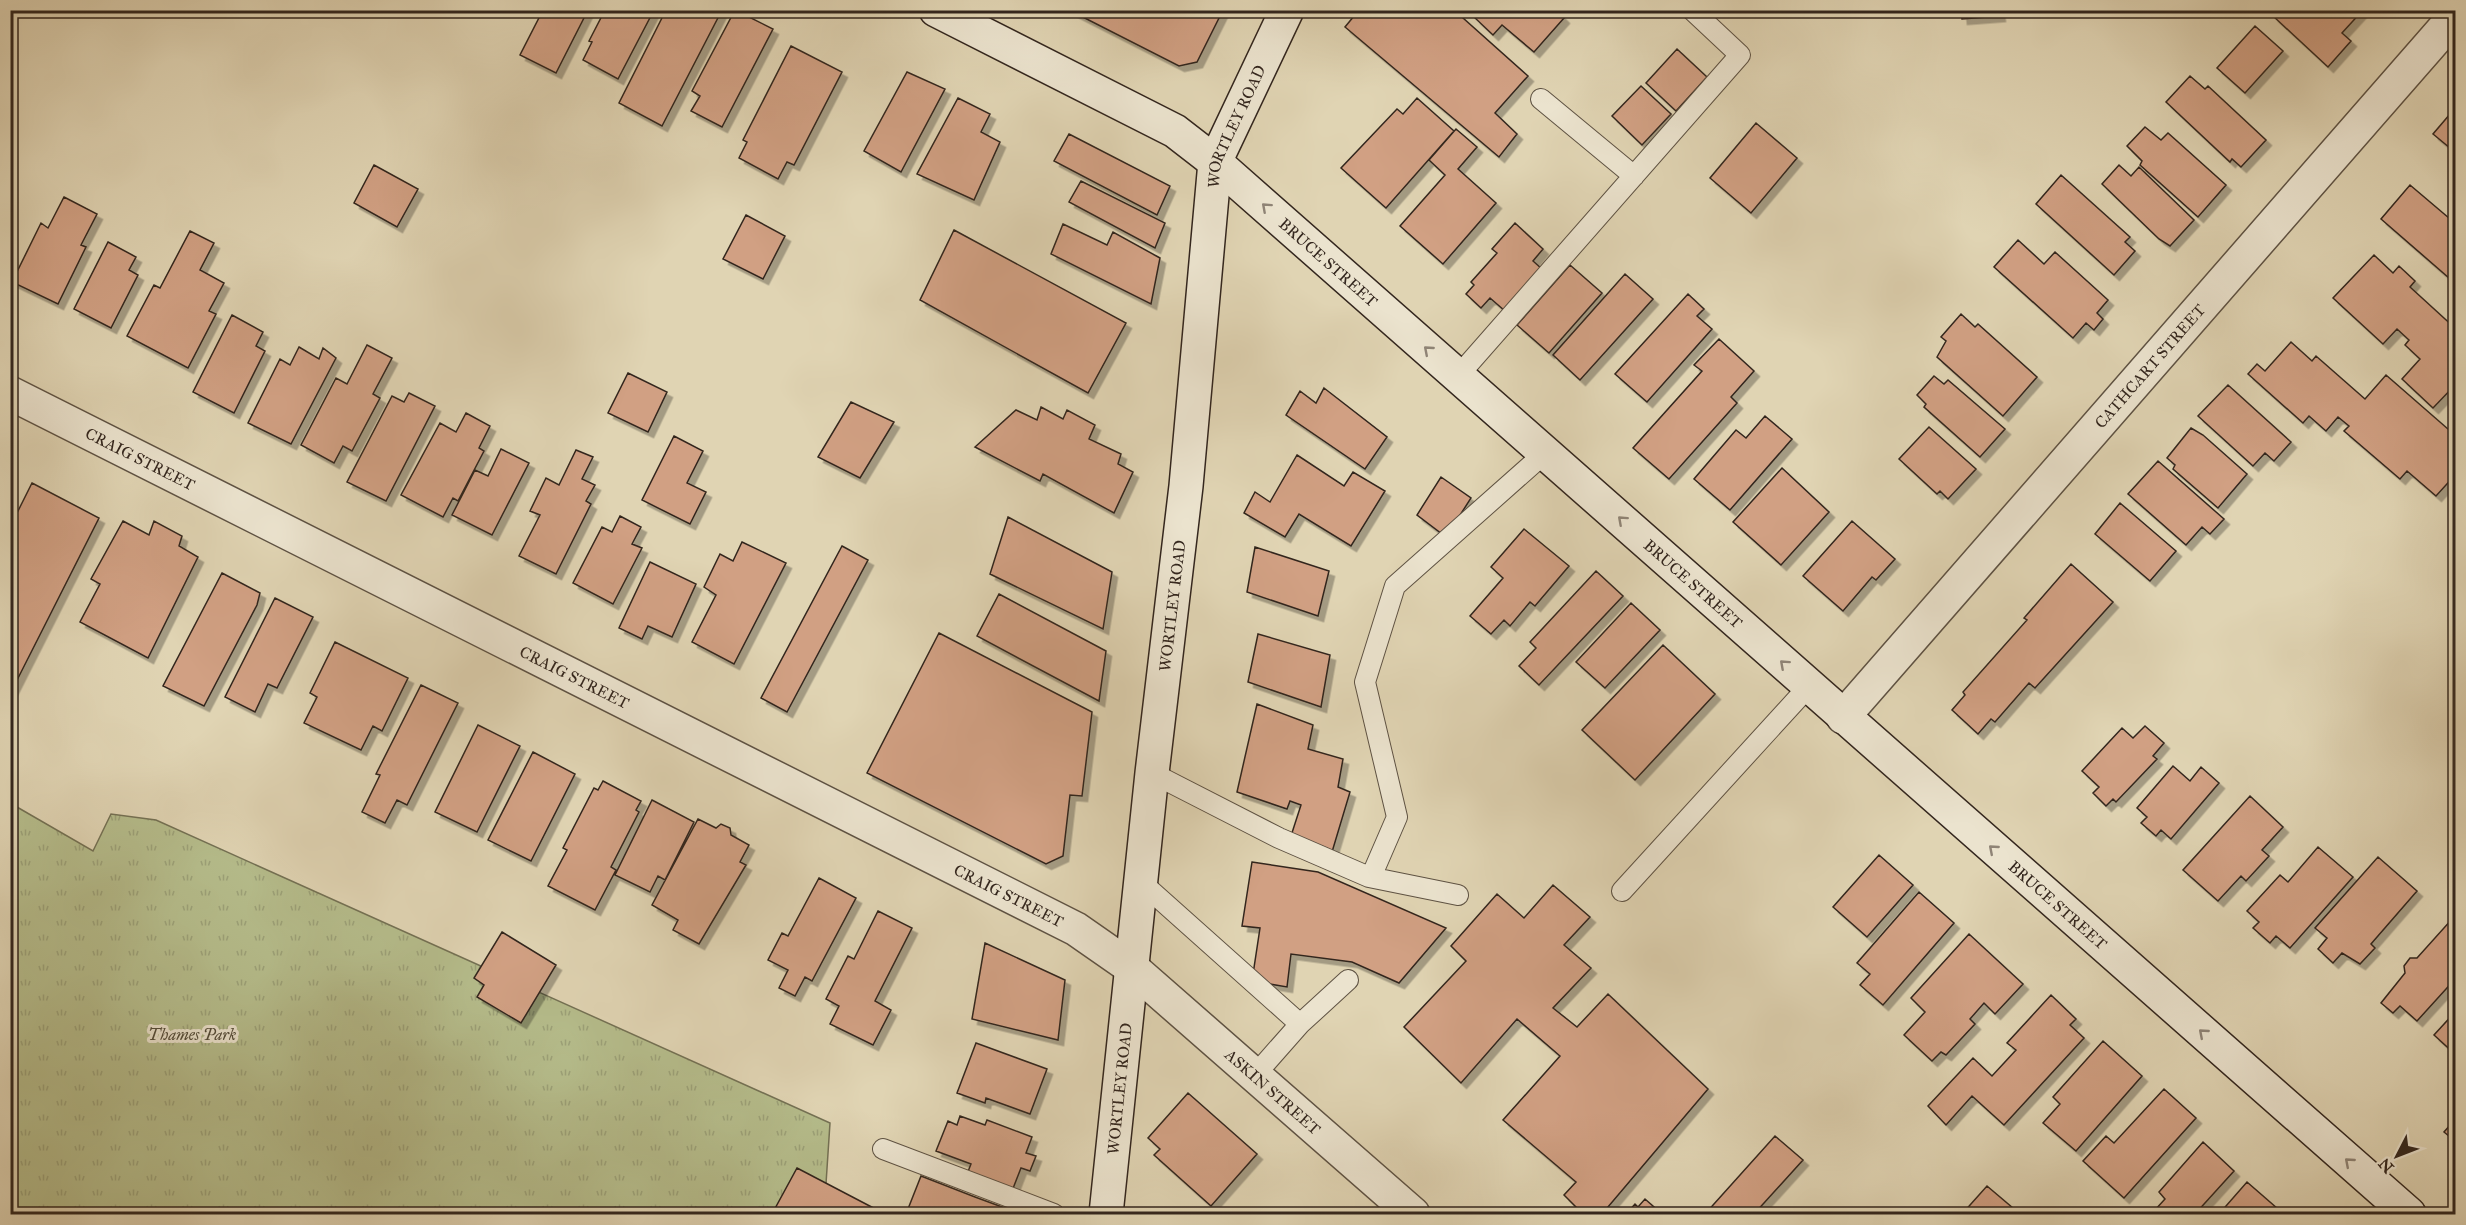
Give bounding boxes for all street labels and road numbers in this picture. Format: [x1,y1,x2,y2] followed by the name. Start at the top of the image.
[1204,62,1270,189] street label: WORTLEY ROAD
[1275,214,1382,311] street label: BRUCE STREET
[2091,300,2209,432] street label: CATHCART STREET
[82,424,198,495] street label: CRAIG STREET
[1640,535,1746,632] street label: BRUCE STREET
[1155,539,1190,672] street label: WORTLEY ROAD
[517,642,632,713] street label: CRAIG STREET
[2005,857,2111,954] street label: BRUCE STREET
[951,860,1067,931] street label: CRAIG STREET
[1103,1022,1136,1156] street label: WORTLEY ROAD
[1220,1044,1324,1139] street label: ASKIN STREET

